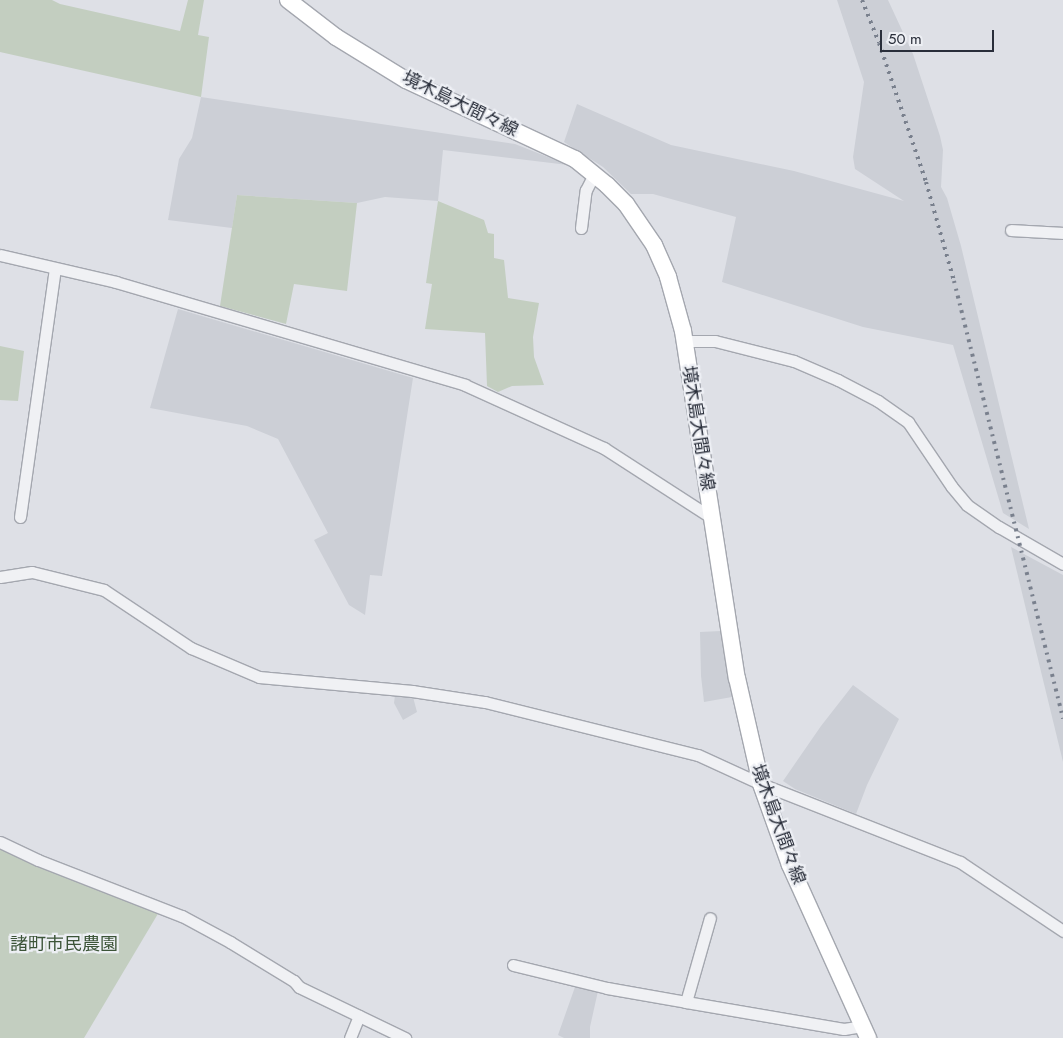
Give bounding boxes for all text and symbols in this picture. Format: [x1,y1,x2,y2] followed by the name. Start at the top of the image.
[883,20,997,52] scale bar
[888,28,922,50] text: 50 m
[399,67,521,141] street label: 境木島大間々線
[677,364,719,492] street label: 境木島大間々線
[746,761,810,887] street label: 境木島大間々線
[10,933,118,955] park label: 諸町市民農園

